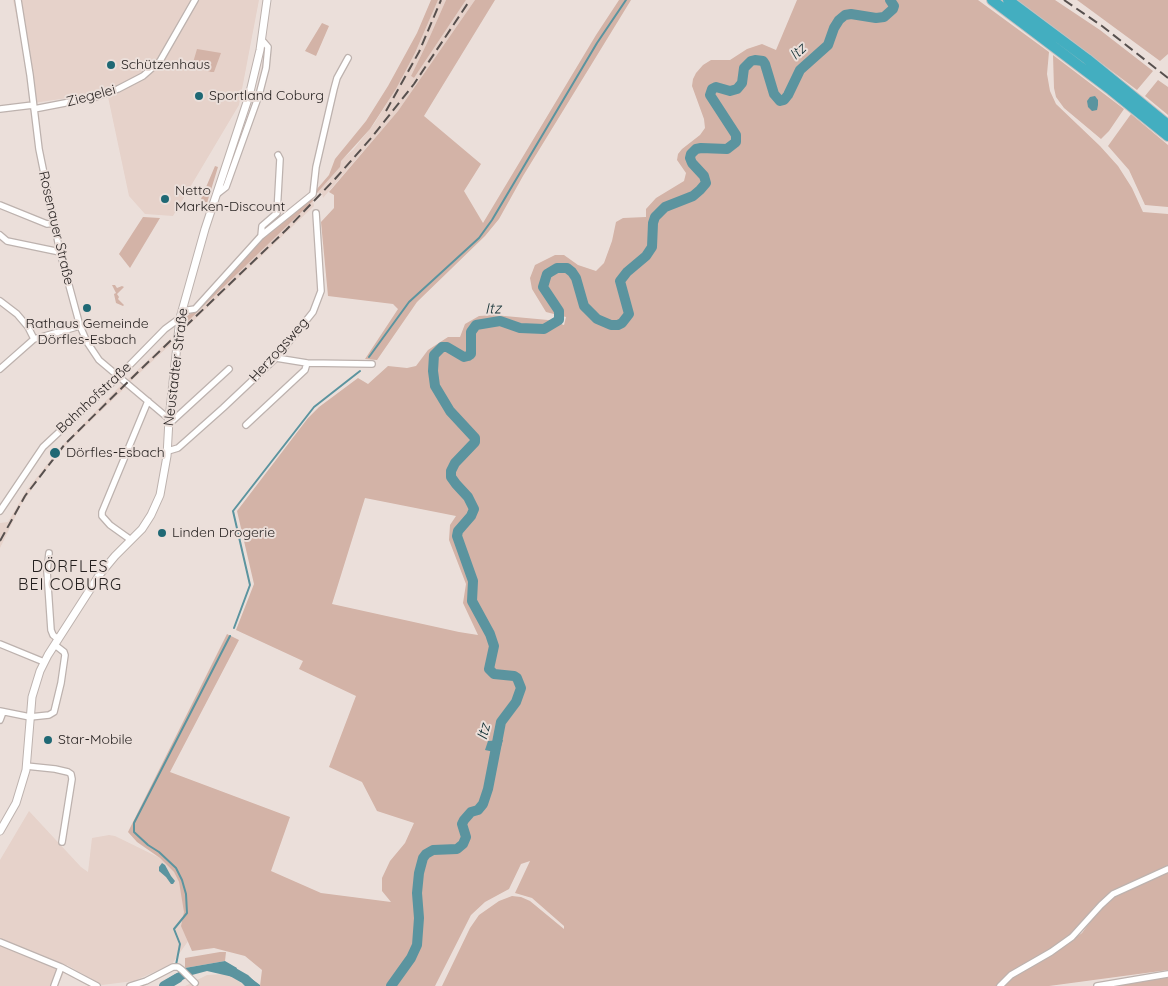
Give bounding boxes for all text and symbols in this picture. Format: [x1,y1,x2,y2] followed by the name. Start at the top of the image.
[786,40,810,64] water label: Itz
[121,57,210,73] place label: Schützenhaus
[105,59,117,71] marker: Schützenhaus
[65,81,117,111] street label: Ziegelei
[209,88,324,104] place label: Sportland Coburg
[193,90,205,102] marker: Sportland Coburg
[35,169,77,287] street label: Rosenauer Straße
[175,183,285,216] place label: Netto Marken-Discount
[159,193,171,205] marker: Netto Marken-Discount
[485,300,501,318] water label: Itz
[81,302,93,314] marker: Rathaus Gemeinde Dörfles-Esbach
[160,307,192,427] street label: Neustadter Straße
[246,314,312,386] street label: Herzogsweg
[25,316,149,348] place label: Rathaus Gemeinde Dörfles-Esbach
[53,359,135,437] street label: Bahnhofstraße
[66,445,165,461] place label: Dörfles-Esbach
[48,446,62,460] marker: Dörfles-Esbach
[172,525,275,541] place label: Linden Drogerie
[156,527,168,539] marker: Linden Drogerie
[17,557,123,595] district label: DÖRFLES BEI COBURG
[473,722,495,742] water label: Itz
[58,732,132,748] place label: Star-Mobile
[42,734,54,746] marker: Star-Mobile

